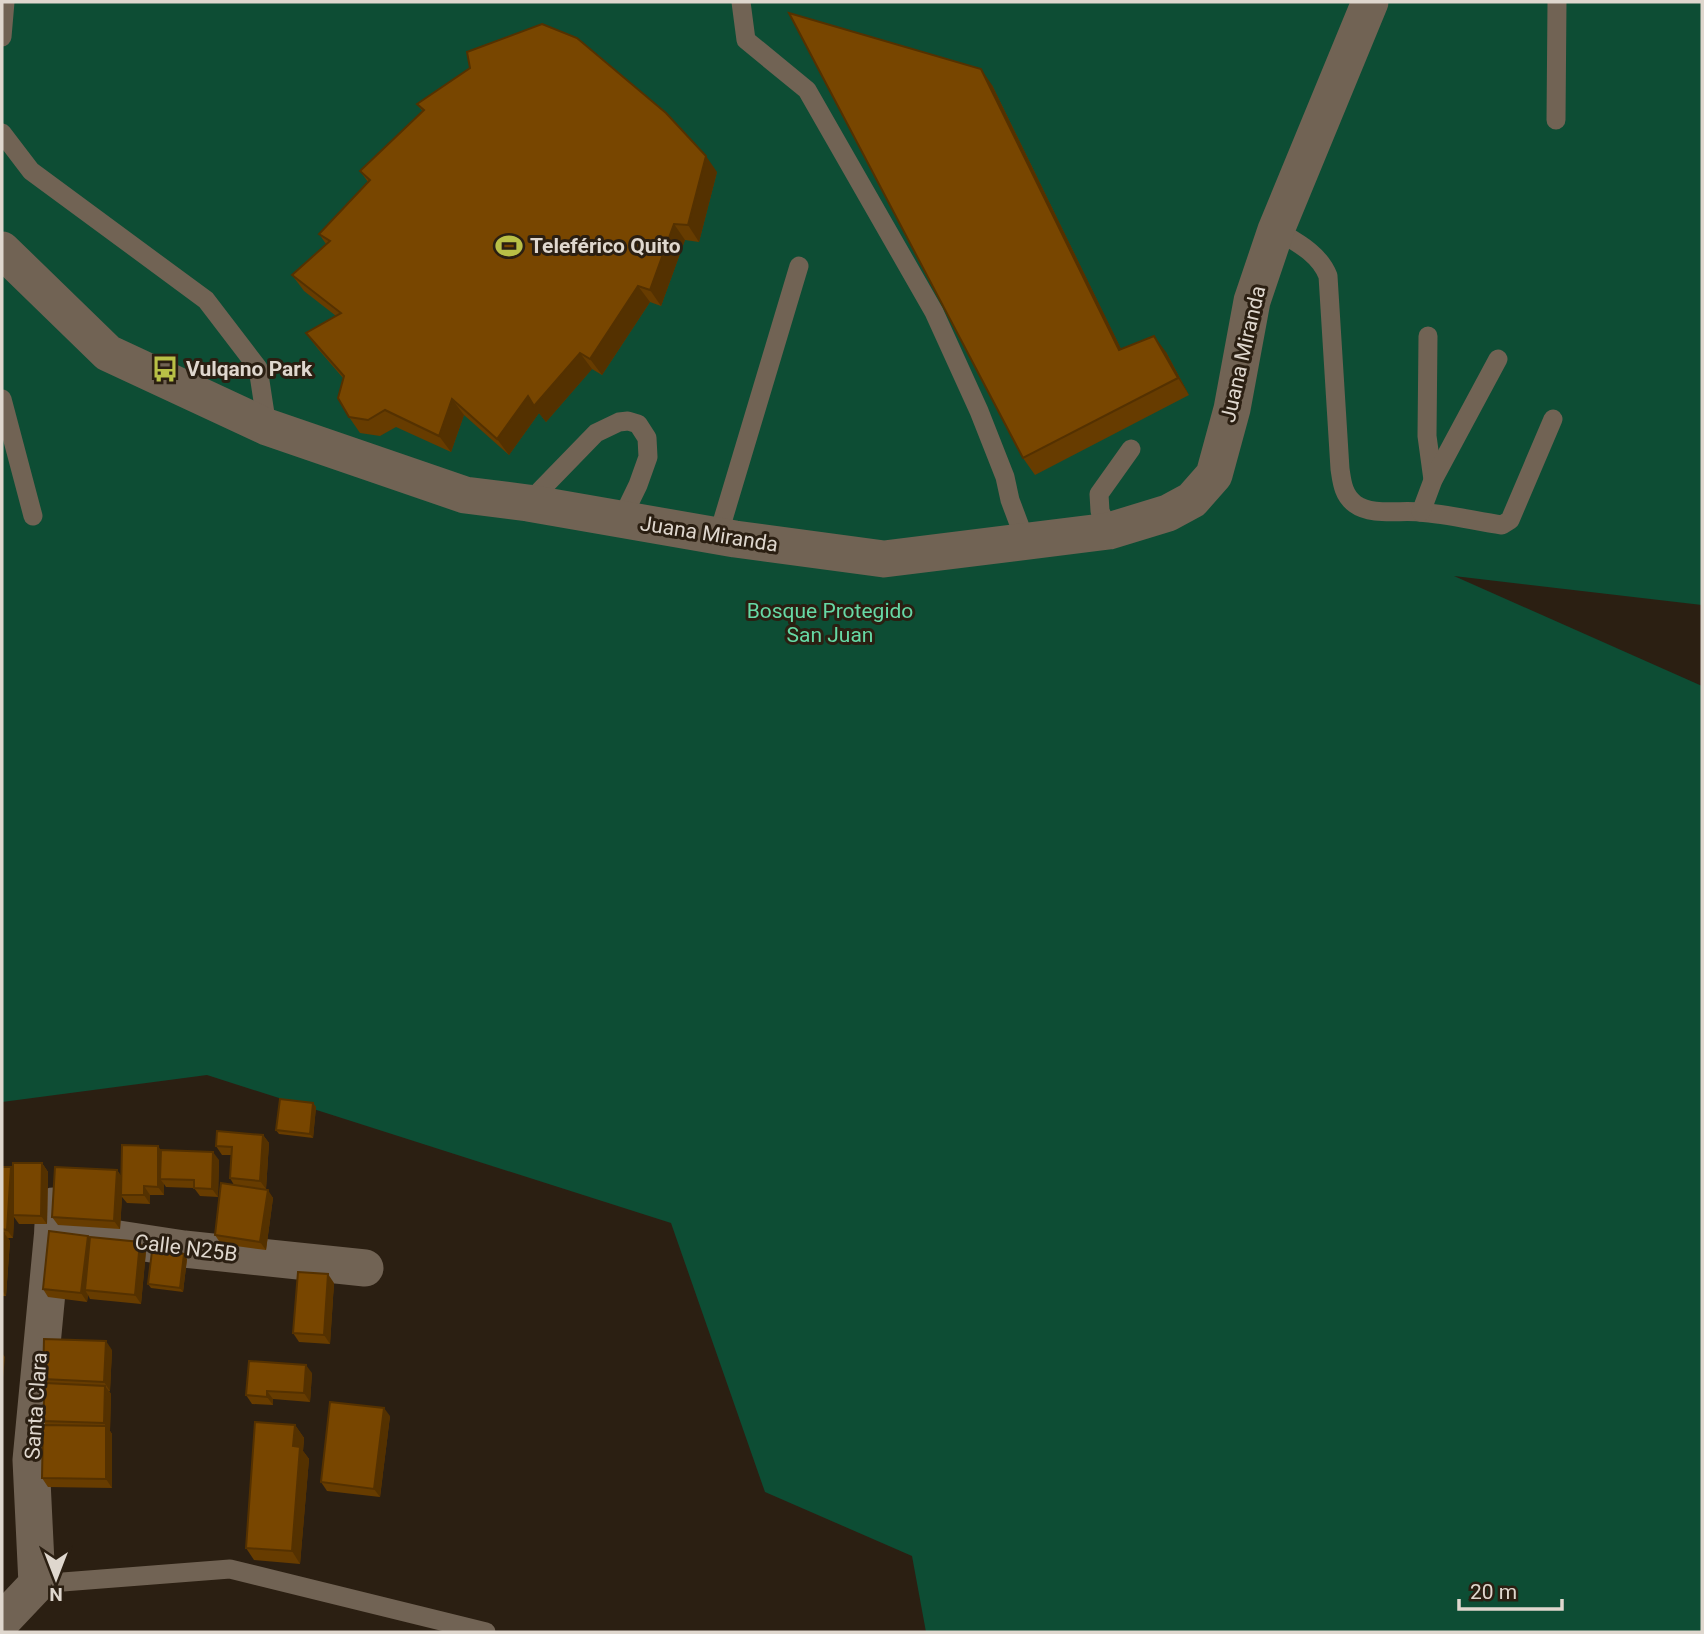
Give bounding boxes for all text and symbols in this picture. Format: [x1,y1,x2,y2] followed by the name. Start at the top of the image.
[494,231,524,261] sports icon: Teleférico Quito
[530,234,681,258] place label: Teleférico Quito
[1216,283,1270,425] street label: Juana Miranda
[150,354,180,384] bus stop icon: Vulqano Park
[186,357,313,381] place label: Vulqano Park
[638,511,780,557] street label: Juana Miranda
[747,599,913,647] park label: Bosque Protegido San Juan
[133,1230,239,1266] street label: Calle N25B
[20,1352,52,1460] street label: Santa Clara
[21,1543,91,1613] north arrow
[1459,1568,1562,1612] scale bar
[1470,1580,1517,1604] text: 20 m
[49,1583,63,1606] text: N

